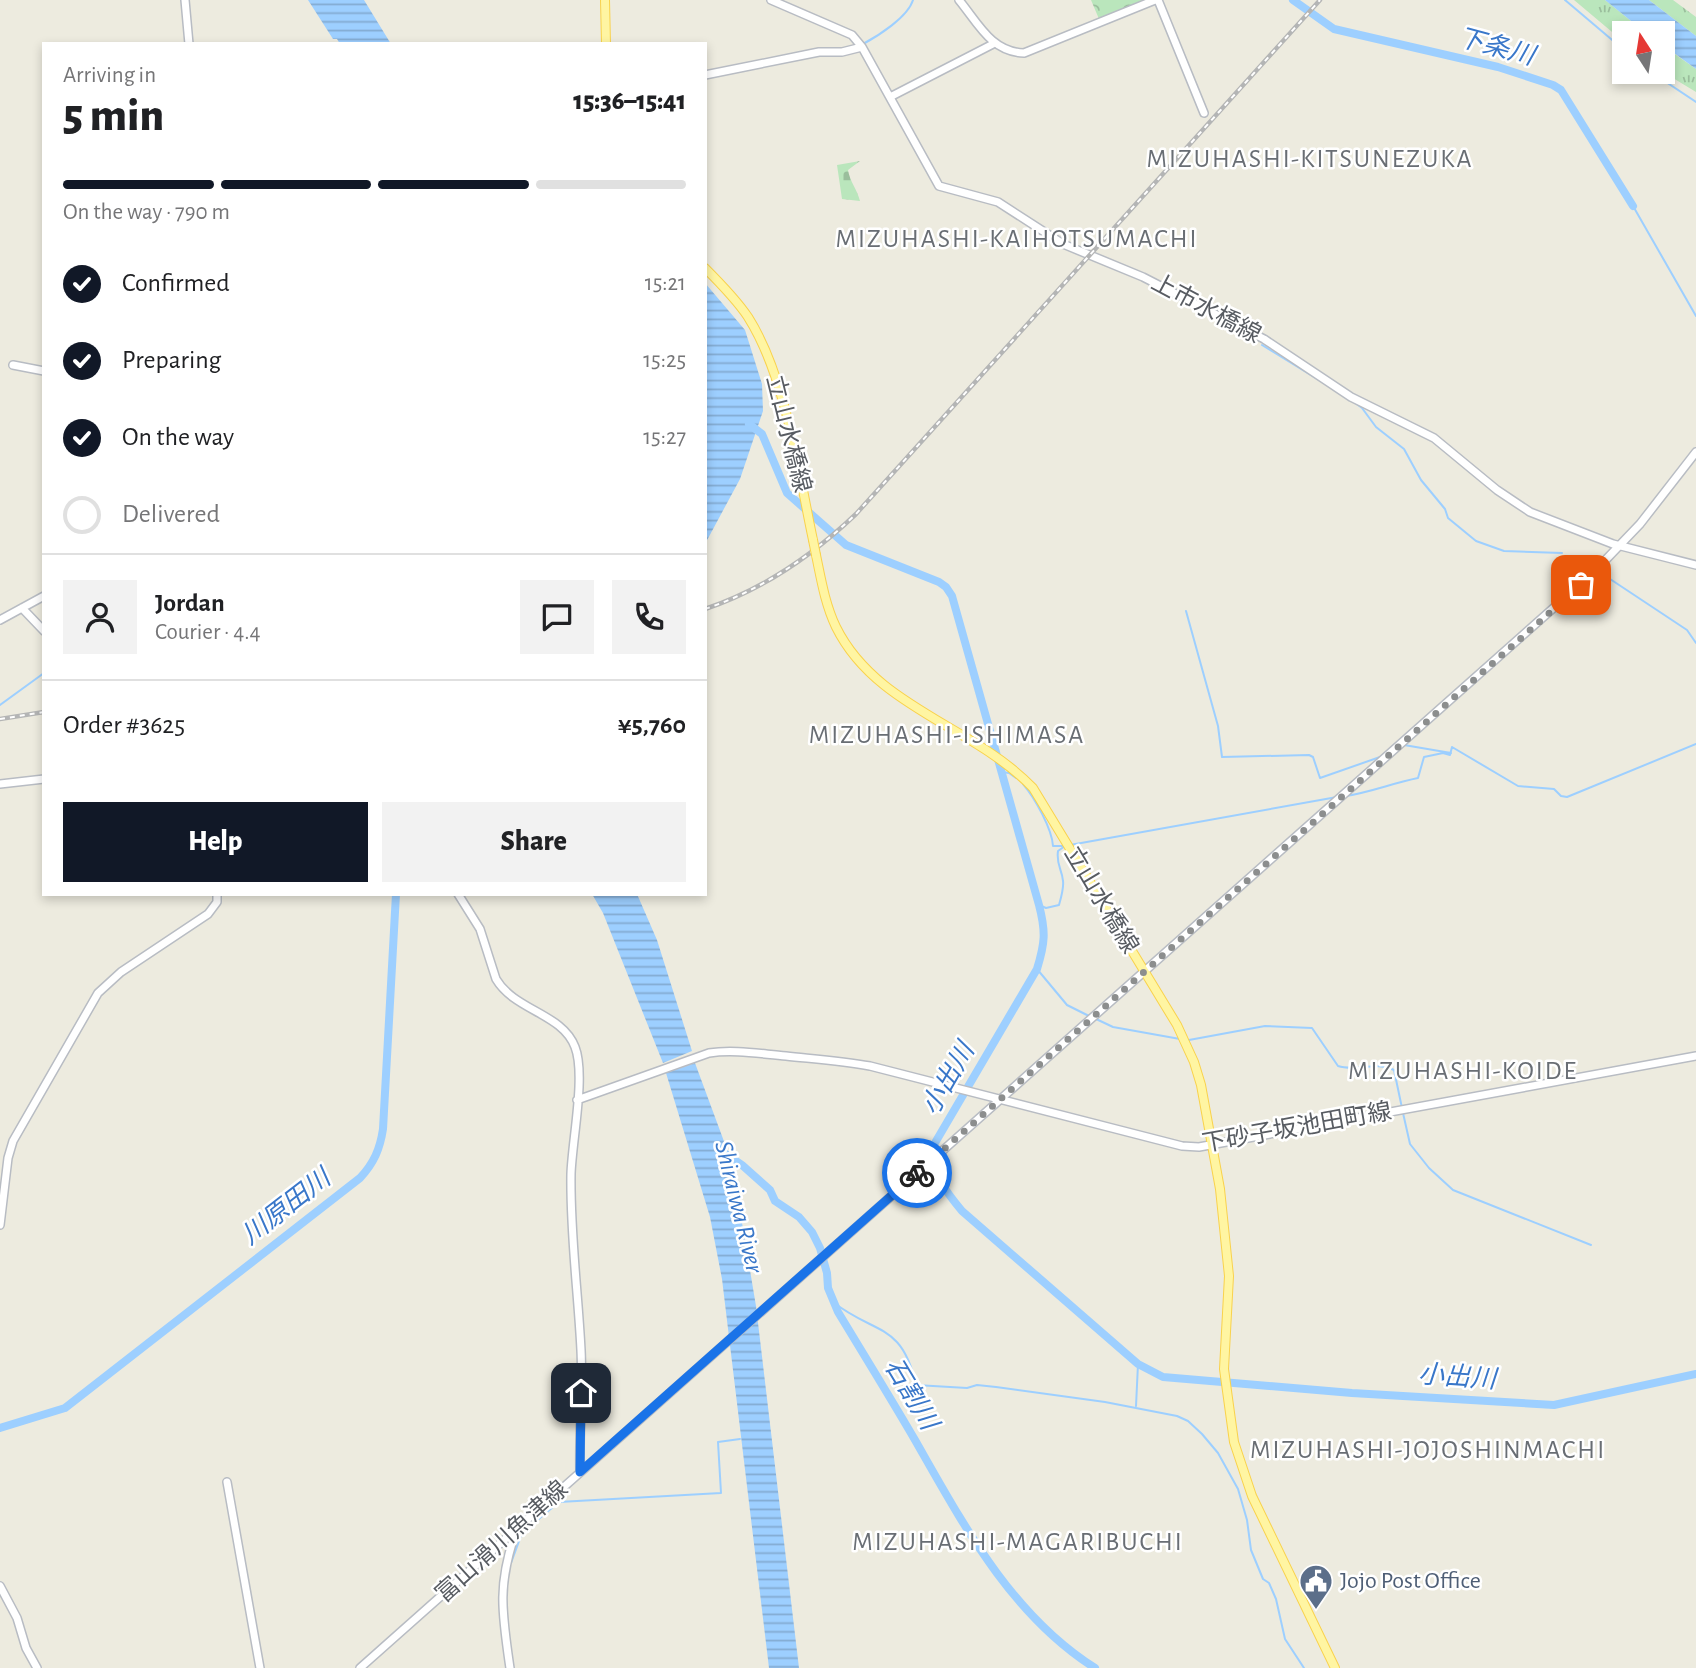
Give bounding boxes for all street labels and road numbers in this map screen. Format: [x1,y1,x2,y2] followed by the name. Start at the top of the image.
[1147,268,1266,348] street label: 上市水橋線
[762,372,816,495] street label: 立山水橋線
[1060,841,1144,958] street label: 立山水橋線
[1200,1098,1394,1156] street label: 下砂子坂池田町線
[430,1475,572,1607] street label: 富山滑川魚津線

